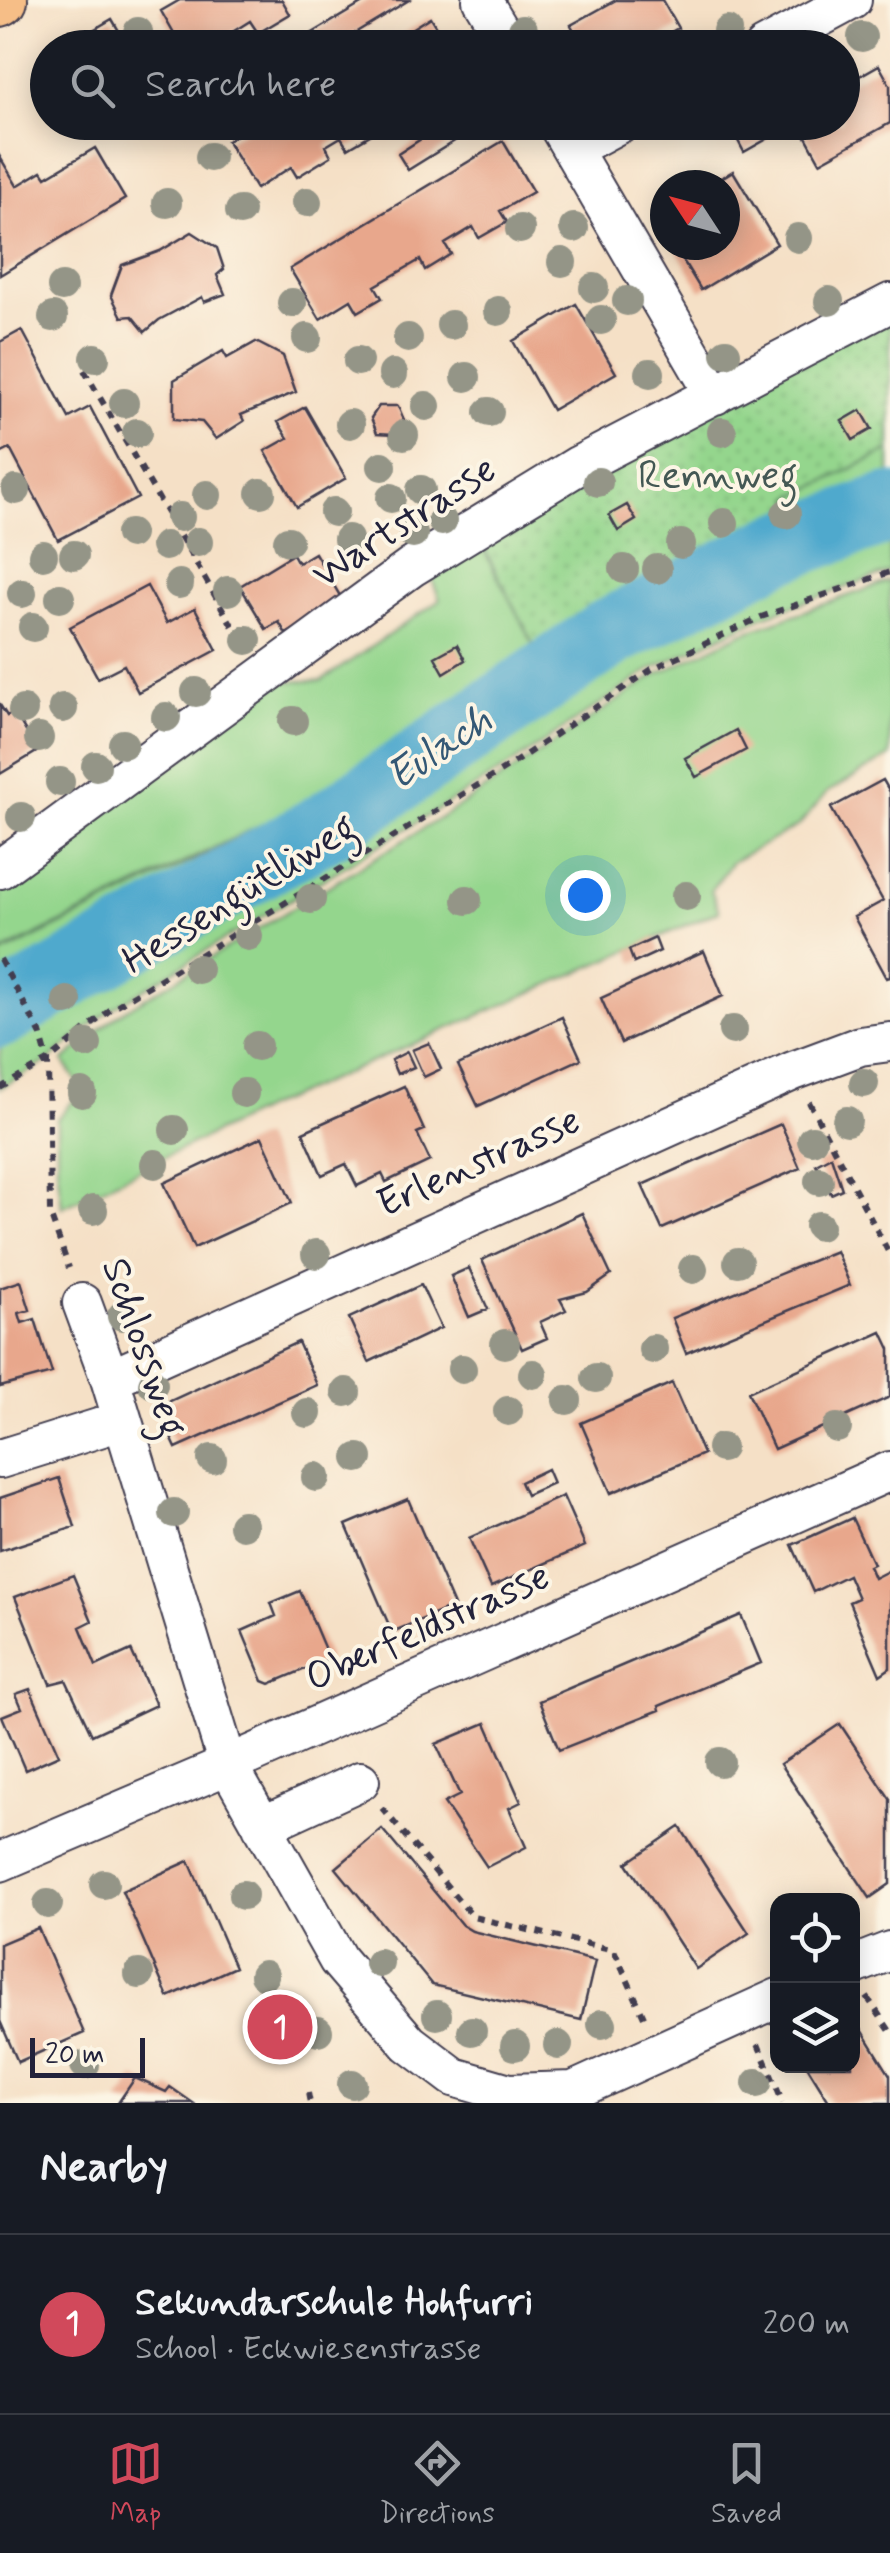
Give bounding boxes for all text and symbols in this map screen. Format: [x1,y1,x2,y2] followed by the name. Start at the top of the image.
[30,30,860,140] search box
[65,58,120,113] icon: search
[145,61,336,110] text: Search here
[650,170,740,260] north arrow
[303,444,507,602] street label: Wartstrasse
[638,451,798,507] park label: Rennweg
[377,694,503,804] water label: Eulach
[113,802,369,991] street label: Hessengütliweg
[560,870,611,921] your location
[369,1095,589,1231] street label: Erlenstrasse
[84,1251,198,1446] street label: Schlossweg
[298,1551,558,1705] street label: Oberfeldstrasse
[770,1893,860,2073] map controls
[770,1893,860,1983] button: locate
[770,1983,860,2073] button: layers
[248,1990,312,2064] pin: 1
[30,2033,145,2078] scale bar
[45,2037,105,2074] text: 20 m
[40,2141,168,2196] text: Nearby
[135,2279,533,2328] text: Sekundarschule Hohfurri
[65,2303,80,2345] text: 1
[763,2303,850,2345] text: 200 m
[135,2328,481,2370] text: School · Eckwiesenstrasse
[108,2436,163,2533] tab: Map
[380,2436,495,2533] tab: Directions
[711,2436,782,2533] tab: Saved

